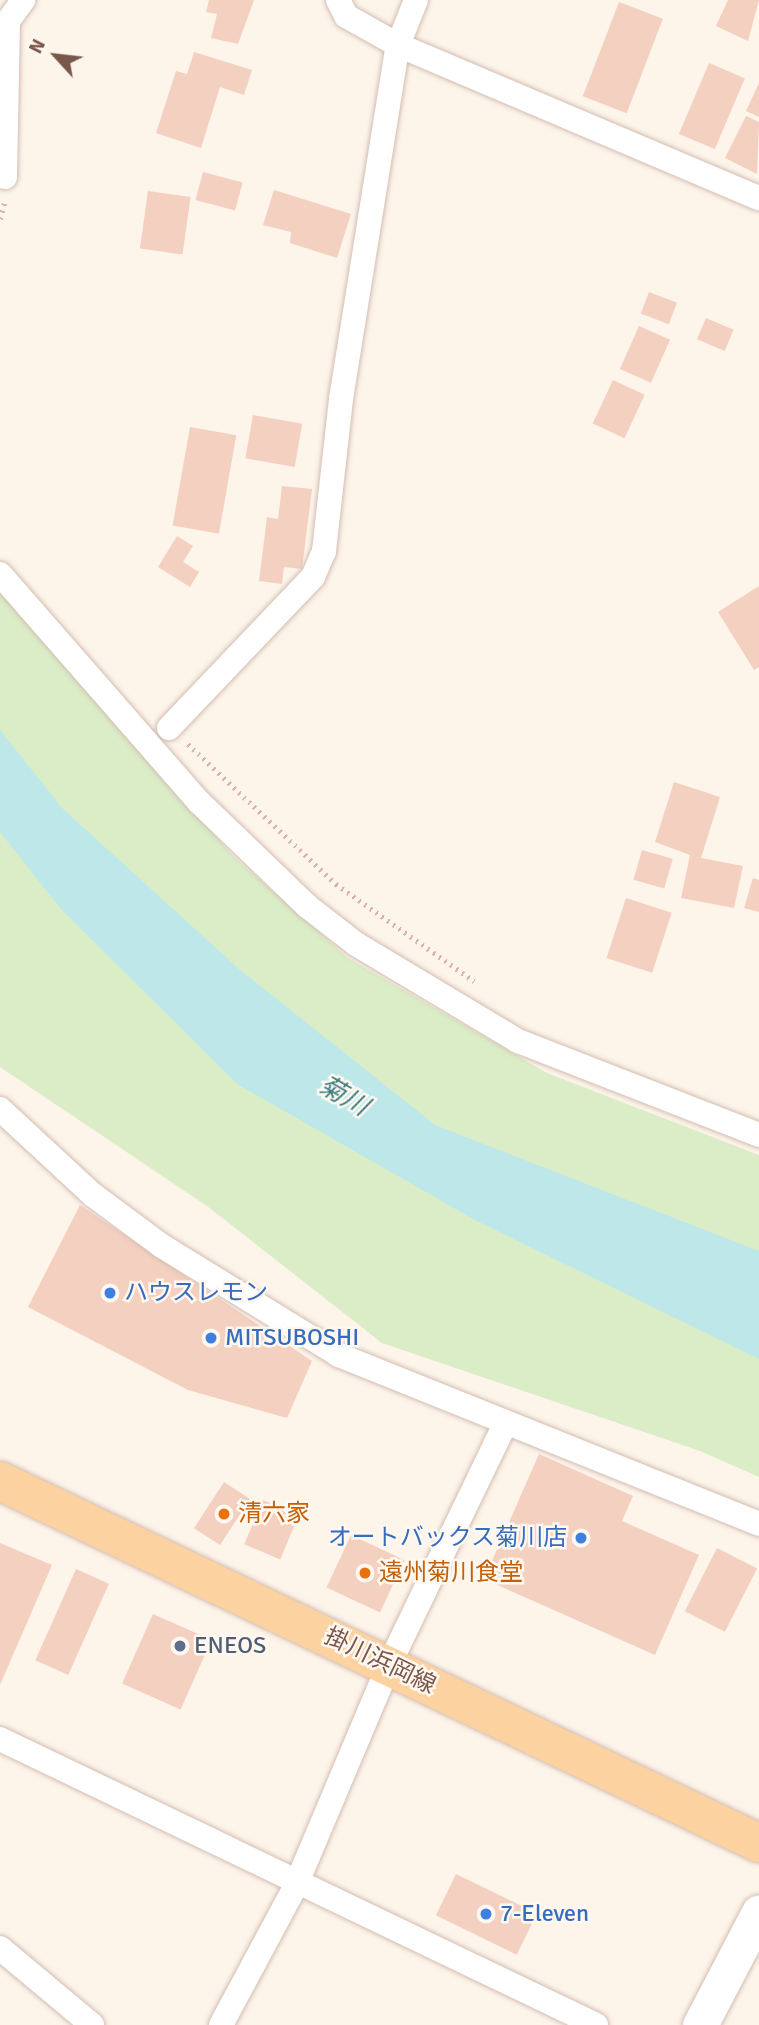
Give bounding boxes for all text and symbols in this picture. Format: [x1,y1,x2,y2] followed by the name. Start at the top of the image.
[21,21,91,91] north arrow
[24,35,51,58] text: N
[313,1070,373,1124] water label: 菊川
[124,1279,268,1307] place label: ハウスレモン
[102,1285,118,1301] marker: ハウスレモン
[225,1324,359,1352] place label: MITSUBOSHI
[203,1330,219,1346] marker: MITSUBOSHI
[238,1500,310,1528] place label: 清六家
[216,1506,232,1522] marker: 清六家
[327,1524,567,1552] place label: オートバックス菊川店
[573,1530,589,1546] marker: オートバックス菊川店
[379,1559,523,1587] place label: 遠州菊川食堂
[357,1565,373,1581] marker: 遠州菊川食堂
[320,1622,440,1700] street label: 掛川浜岡線
[194,1632,266,1660] place label: ENEOS
[172,1638,188,1654] marker: ENEOS
[500,1900,589,1928] place label: 7-Eleven
[478,1906,494,1922] marker: 7-Eleven

